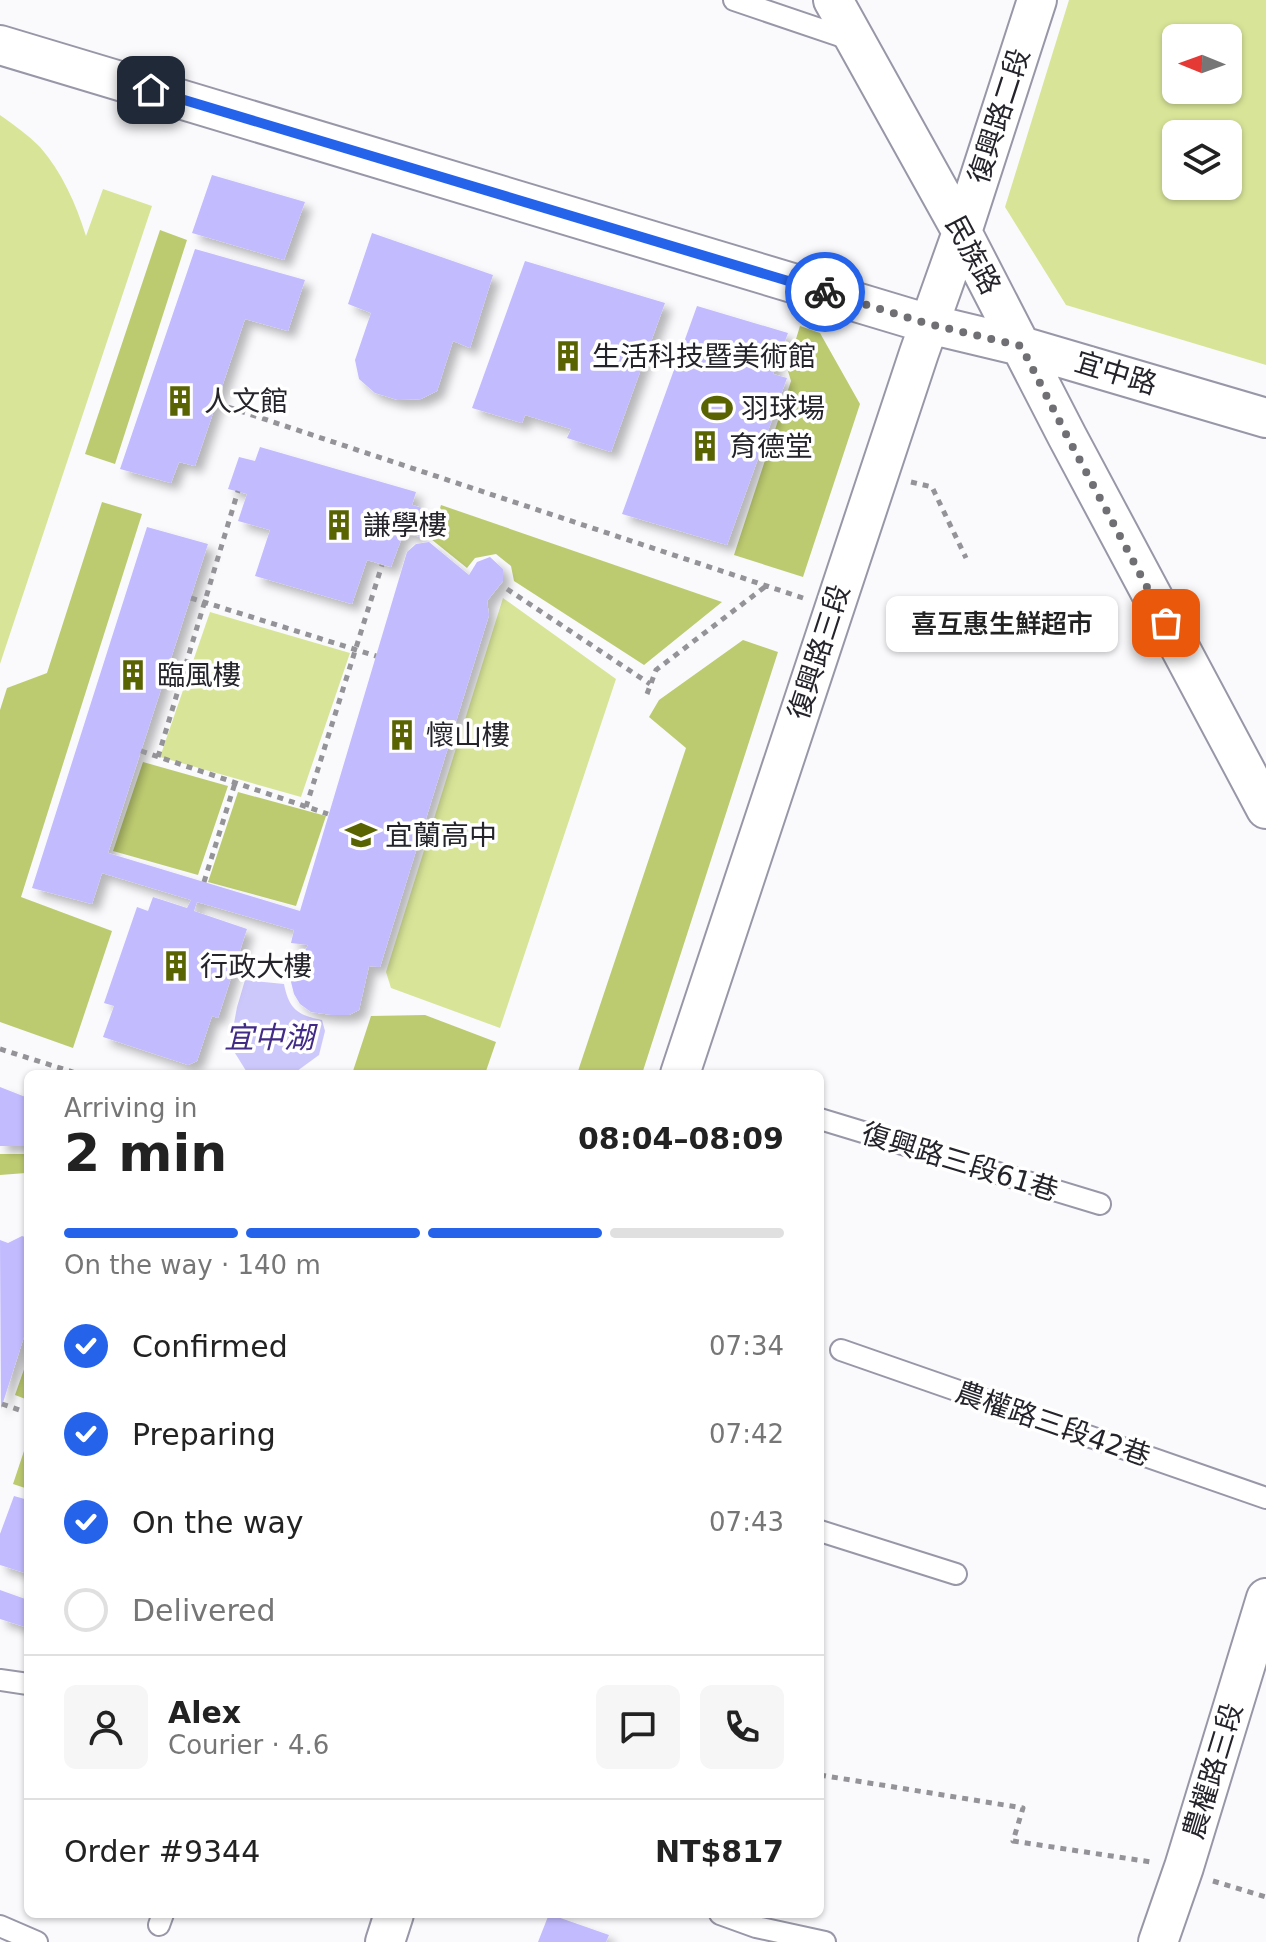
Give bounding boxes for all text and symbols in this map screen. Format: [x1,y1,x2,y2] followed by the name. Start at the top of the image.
[1162,24,1242,104] north arrow
[1162,24,1242,200] map controls
[962,44,1036,188] street label: 復興路二段
[117,56,185,124] pin
[129,68,173,112] icon: home
[1162,120,1242,200] button: layers
[939,210,1007,300] street label: 民族路
[785,252,865,332] courier
[803,270,847,314] icon: bike
[551,339,585,373] building icon: 生活科技暨美術館
[592,340,816,373] place label: 生活科技暨美術館
[1071,345,1161,401] street label: 宜中路
[163,384,197,418] building icon: 人文館
[204,385,288,418] place label: 人文館
[700,391,734,425] sports icon: 羽球場
[741,392,825,425] place label: 羽球場
[688,429,722,463] building icon: 育德堂
[729,430,813,463] place label: 育德堂
[322,508,356,542] building icon: 謙學樓
[363,509,447,542] place label: 謙學樓
[782,580,856,724] street label: 復興路三段
[1132,589,1200,657] pin
[886,595,1118,651] callout: 喜互惠生鮮超市
[1144,601,1188,645] icon: bag
[911,609,1093,639] text: 喜互惠生鮮超市
[116,658,150,692] building icon: 臨風樓
[157,659,241,692] place label: 臨風樓
[385,718,419,752] building icon: 懷山樓
[426,719,510,752] place label: 懷山樓
[344,818,378,852] school or university icon: 宜蘭高中
[385,819,497,852] place label: 宜蘭高中
[159,949,193,983] building icon: 行政大樓
[200,950,312,983] place label: 行政大樓
[224,1020,318,1055] water label: 宜中湖
[64,1093,198,1123] text: Arriving in
[858,1116,1062,1208] street label: 復興路三段61巷
[578,1121,784,1156] text: 08:04–08:09
[64,1123,227,1183] text: 2 min
[64,1250,321,1280] text: On the way · 140 m
[64,1324,108,1368] icon: check
[132,1329,288,1364] text: Confirmed
[709,1331,784,1361] text: 07:34
[951,1375,1155,1473] street label: 農權路三段42巷
[64,1412,108,1456] icon: check
[132,1417,276,1452] text: Preparing
[709,1419,784,1449] text: 07:42
[64,1500,108,1544] icon: check
[132,1505,304,1540] text: On the way
[709,1507,784,1537] text: 07:43
[132,1593,276,1628] text: Delivered
[64,1685,148,1769] button: person
[596,1685,680,1769] button: chat
[700,1685,784,1769] button: phone
[168,1695,241,1730] text: Alex
[1177,1699,1249,1843] street label: 農權路三段
[168,1730,329,1760] text: Courier · 4.6
[64,1834,260,1869] text: Order #9344
[655,1834,784,1869] text: NT$817

